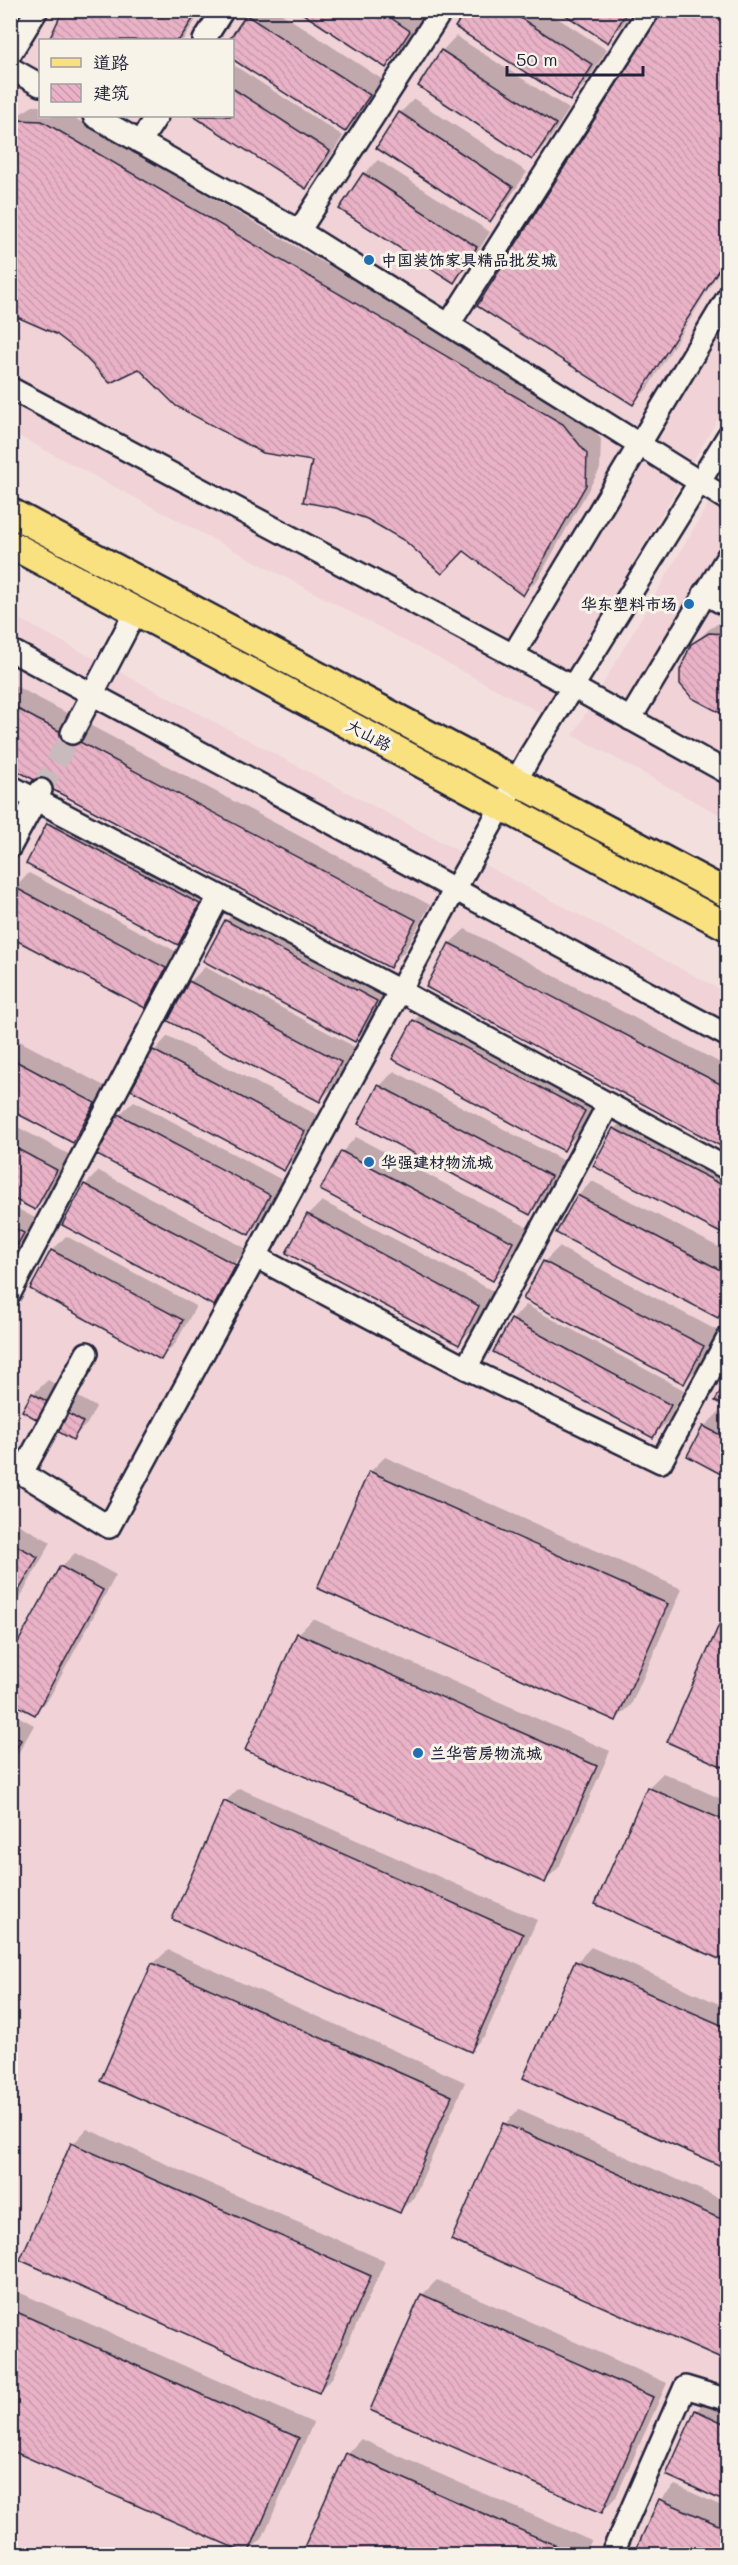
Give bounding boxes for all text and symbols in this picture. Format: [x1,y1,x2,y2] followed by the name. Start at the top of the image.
[39,39,234,117] legend
[507,39,644,77] scale bar
[516,47,558,71] text: 50 m
[93,50,129,74] text: 道路
[93,80,129,104] text: 建筑
[381,249,557,270] place label: 中国装饰家具精品批发城
[362,253,376,267] marker: 中国装饰家具精品批发城
[581,593,677,614] place label: 华东塑料市场
[682,597,696,611] marker: 华东塑料市场
[343,714,395,755] street label: 大山路
[381,1151,493,1172] place label: 华强建材物流城
[362,1155,376,1169] marker: 华强建材物流城
[430,1742,542,1763] place label: 兰华营房物流城
[411,1746,425,1760] marker: 兰华营房物流城

